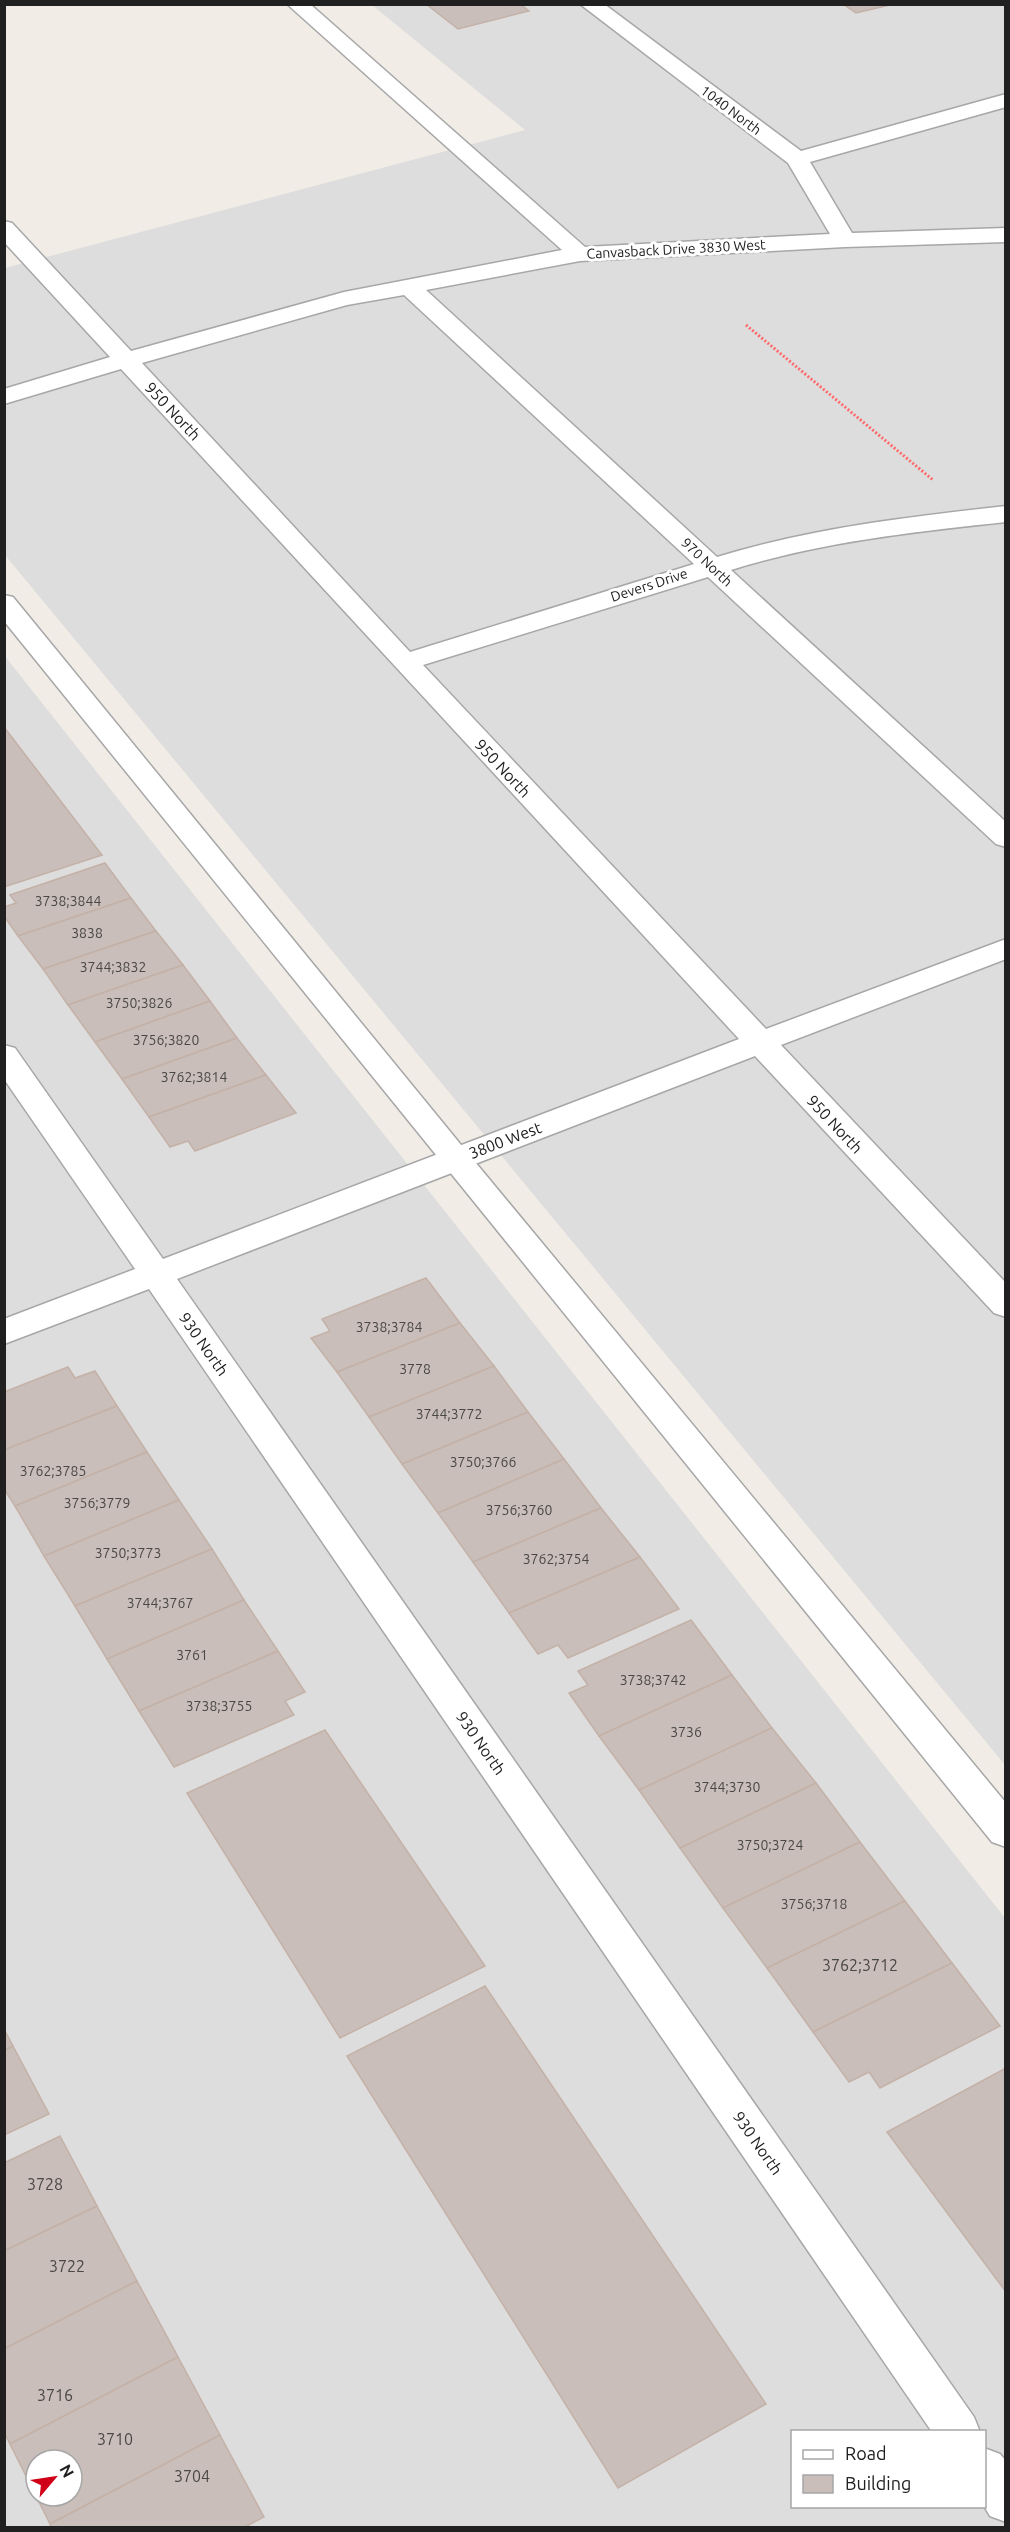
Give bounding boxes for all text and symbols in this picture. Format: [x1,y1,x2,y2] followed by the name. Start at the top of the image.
[698,82,764,138] street label: 1040 North
[586,236,766,262] street label: Canvasback Drive 3830 West
[142,378,204,444] street label: 950 North
[678,534,736,590] street label: 970 North
[609,565,689,605] street label: Devers Drive
[472,735,534,801] street label: 950 North
[35,893,101,909] house number: 3738;3844
[71,925,103,941] house number: 3838
[80,959,146,975] house number: 3744;3832
[106,995,172,1011] house number: 3750;3826
[133,1032,199,1048] house number: 3756;3820
[161,1069,227,1085] house number: 3762;3814
[804,1091,866,1157] street label: 950 North
[466,1118,545,1162] street label: 3800 West
[176,1309,232,1379] street label: 930 North
[356,1319,422,1335] house number: 3738;3784
[399,1361,431,1377] house number: 3778
[416,1406,482,1422] house number: 3744;3772
[450,1454,516,1470] house number: 3750;3766
[20,1463,86,1479] house number: 3762;3785
[64,1495,130,1511] house number: 3756;3779
[486,1502,552,1518] house number: 3756;3760
[95,1545,161,1561] house number: 3750;3773
[523,1551,589,1567] house number: 3762;3754
[127,1595,193,1611] house number: 3744;3767
[176,1647,208,1663] house number: 3761
[620,1672,686,1688] house number: 3738;3742
[186,1698,252,1714] house number: 3738;3755
[453,1708,509,1778] street label: 930 North
[670,1724,702,1740] house number: 3736
[694,1779,760,1795] house number: 3744;3730
[737,1837,803,1853] house number: 3750;3724
[781,1896,847,1912] house number: 3756;3718
[822,1956,898,1974] house number: 3762;3712
[730,2108,786,2178] street label: 930 North
[27,2175,63,2193] house number: 3728
[49,2257,85,2275] house number: 3722
[37,2386,73,2404] house number: 3716
[97,2430,133,2448] house number: 3710
[791,2430,986,2508] legend
[845,2443,887,2463] text: Road
[24,2448,84,2508] north arrow
[56,2461,78,2480] text: N
[174,2467,210,2485] house number: 3704
[845,2473,911,2493] text: Building

